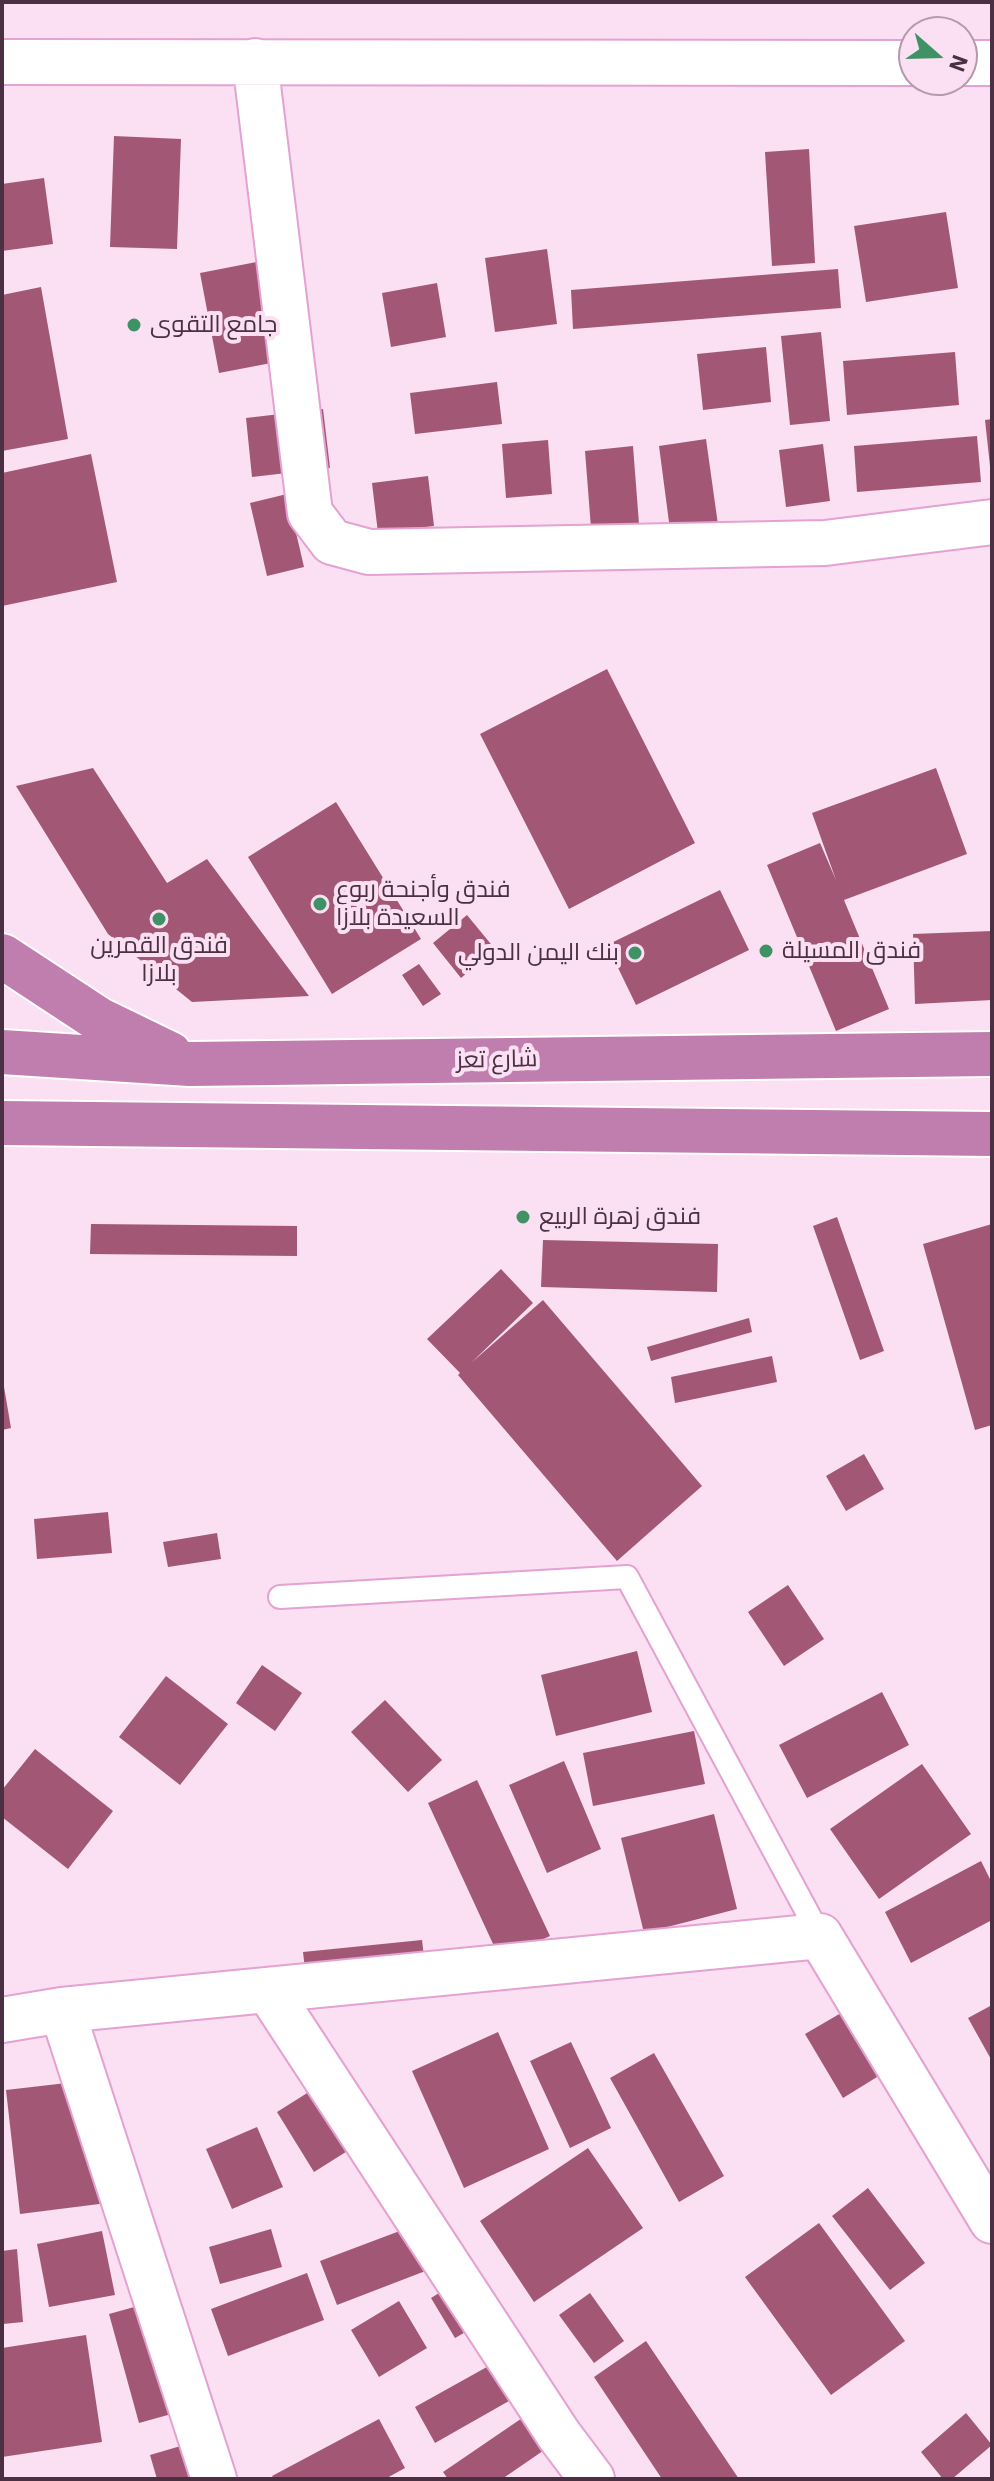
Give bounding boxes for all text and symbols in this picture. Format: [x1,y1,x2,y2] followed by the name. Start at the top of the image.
[898,16,978,96] north arrow
[943,51,975,76] text: N
[150,311,277,339] place label: جامع التقوى
[125,316,143,334] marker: جامع التقوى
[336,876,511,932] place label: فندق وأجنحة ربوع السعيدة بلازا
[311,895,329,913] marker: فندق وأجنحة ربوع السعيدة بلازا
[150,910,168,928] marker: فندق القمرين بلازا
[90,932,228,988] place label: فندق القمرين بلازا
[782,937,921,965] place label: فندق المسيلة
[458,939,619,967] place label: بنك اليمن الدولي
[757,942,775,960] marker: فندق المسيلة
[626,944,644,962] marker: بنك اليمن الدولي
[456,1045,538,1075] street label: شارع تعز
[539,1203,701,1231] place label: فندق زهرة الربيع
[514,1208,532,1226] marker: فندق زهرة الربيع

